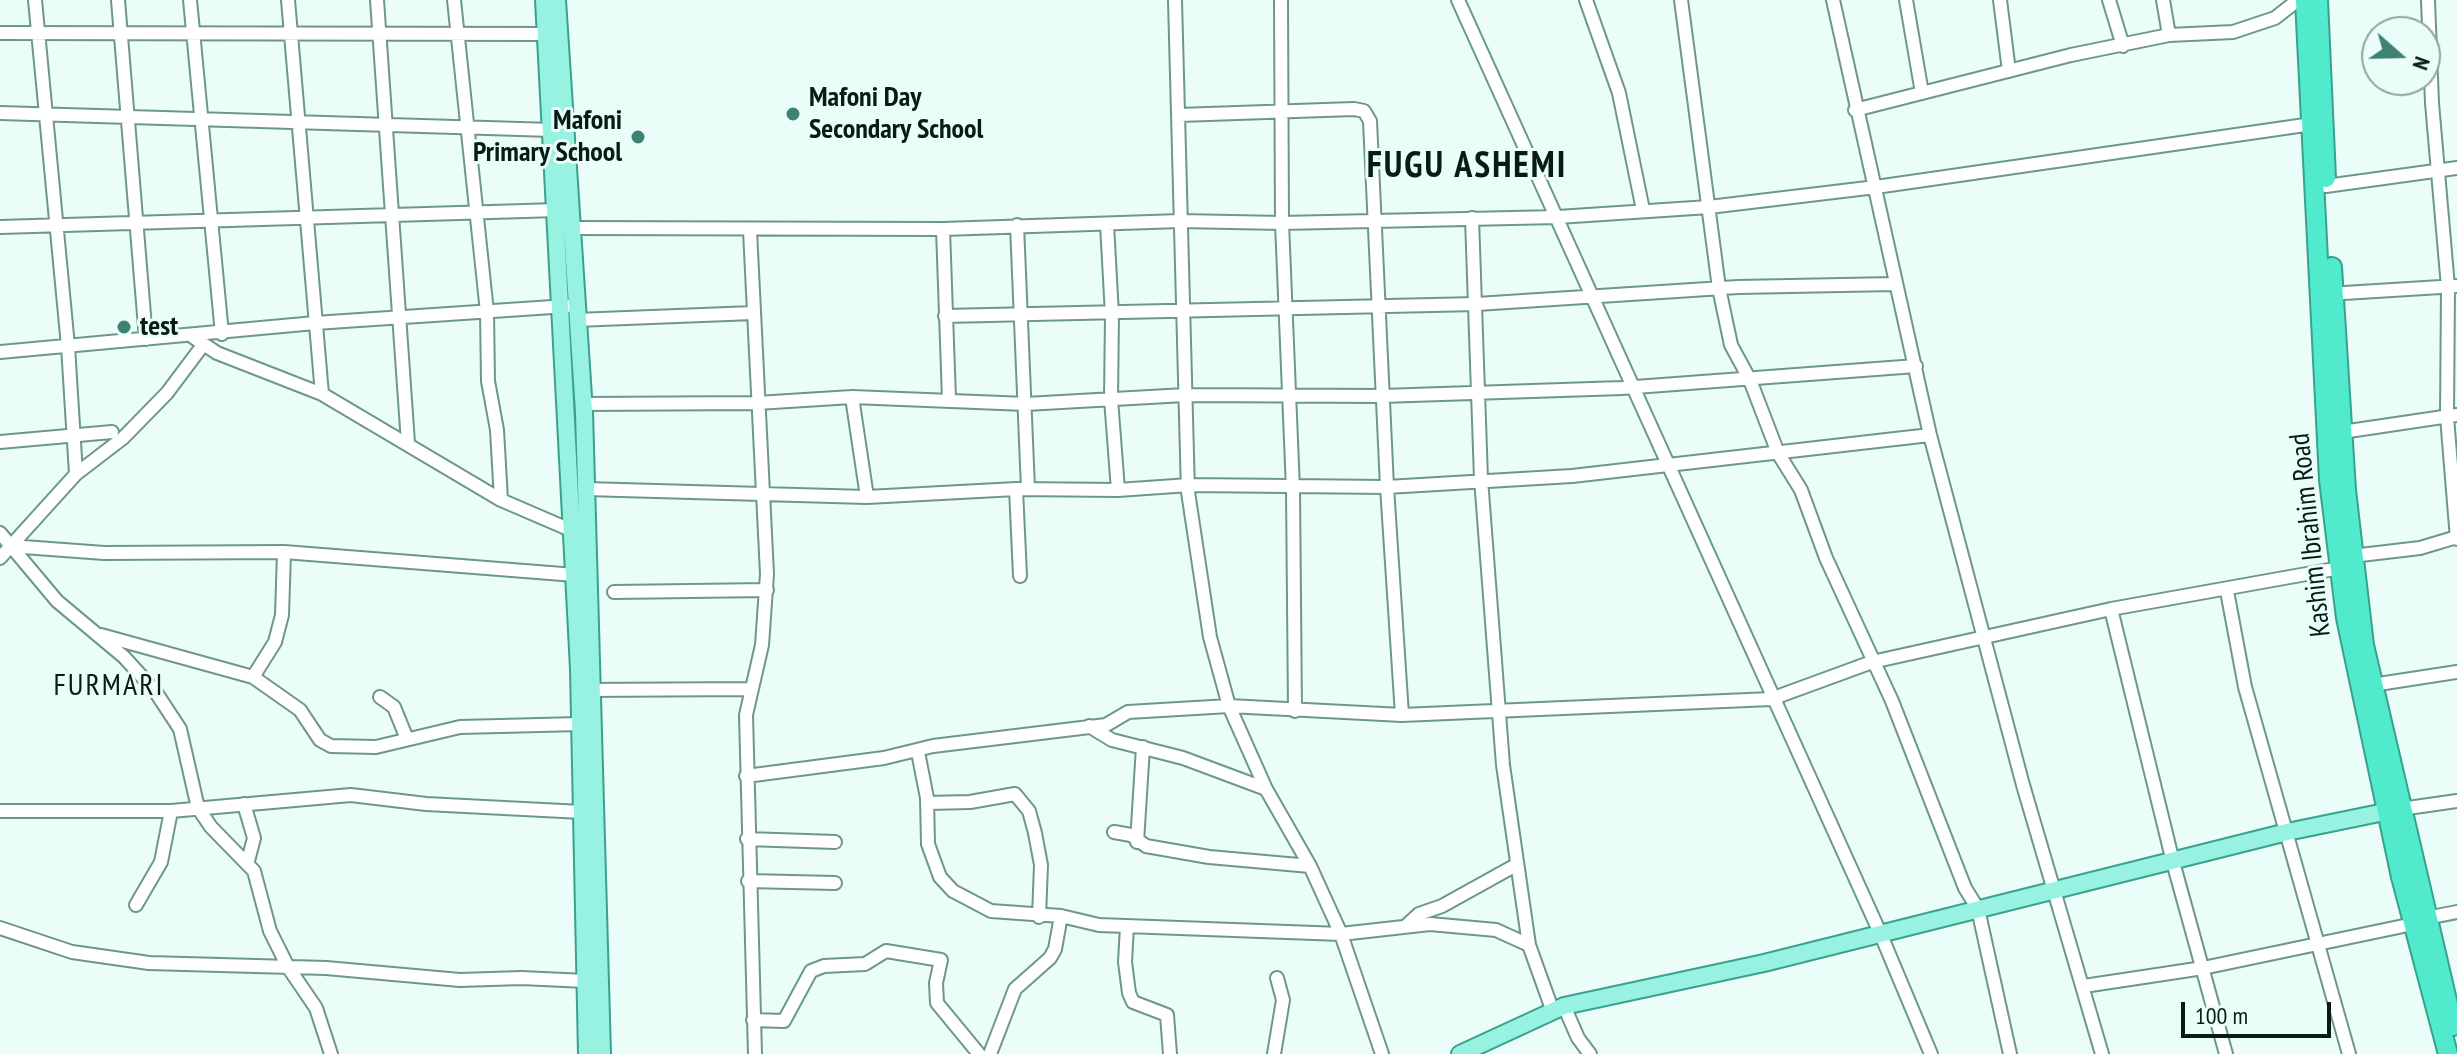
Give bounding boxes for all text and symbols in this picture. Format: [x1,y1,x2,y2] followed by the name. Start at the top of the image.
[2361,16,2441,96] north arrow
[2406,53,2437,74] text: N
[809,81,983,147] place label: Mafoni Day Secondary School
[473,104,622,170] place label: Mafoni Primary School
[784,105,802,123] marker: Mafoni Day Secondary School
[629,128,647,146] marker: Mafoni Primary School
[1367,145,1567,189] district label: FUGU ASHEMI
[140,310,178,344] place label: test
[115,318,133,336] marker: test
[2284,432,2338,638] street label: Kashim Ibrahim Road
[53,668,165,704] district label: FURMARI
[2185,986,2335,1036] scale bar
[2195,1000,2248,1031] text: 100 m

